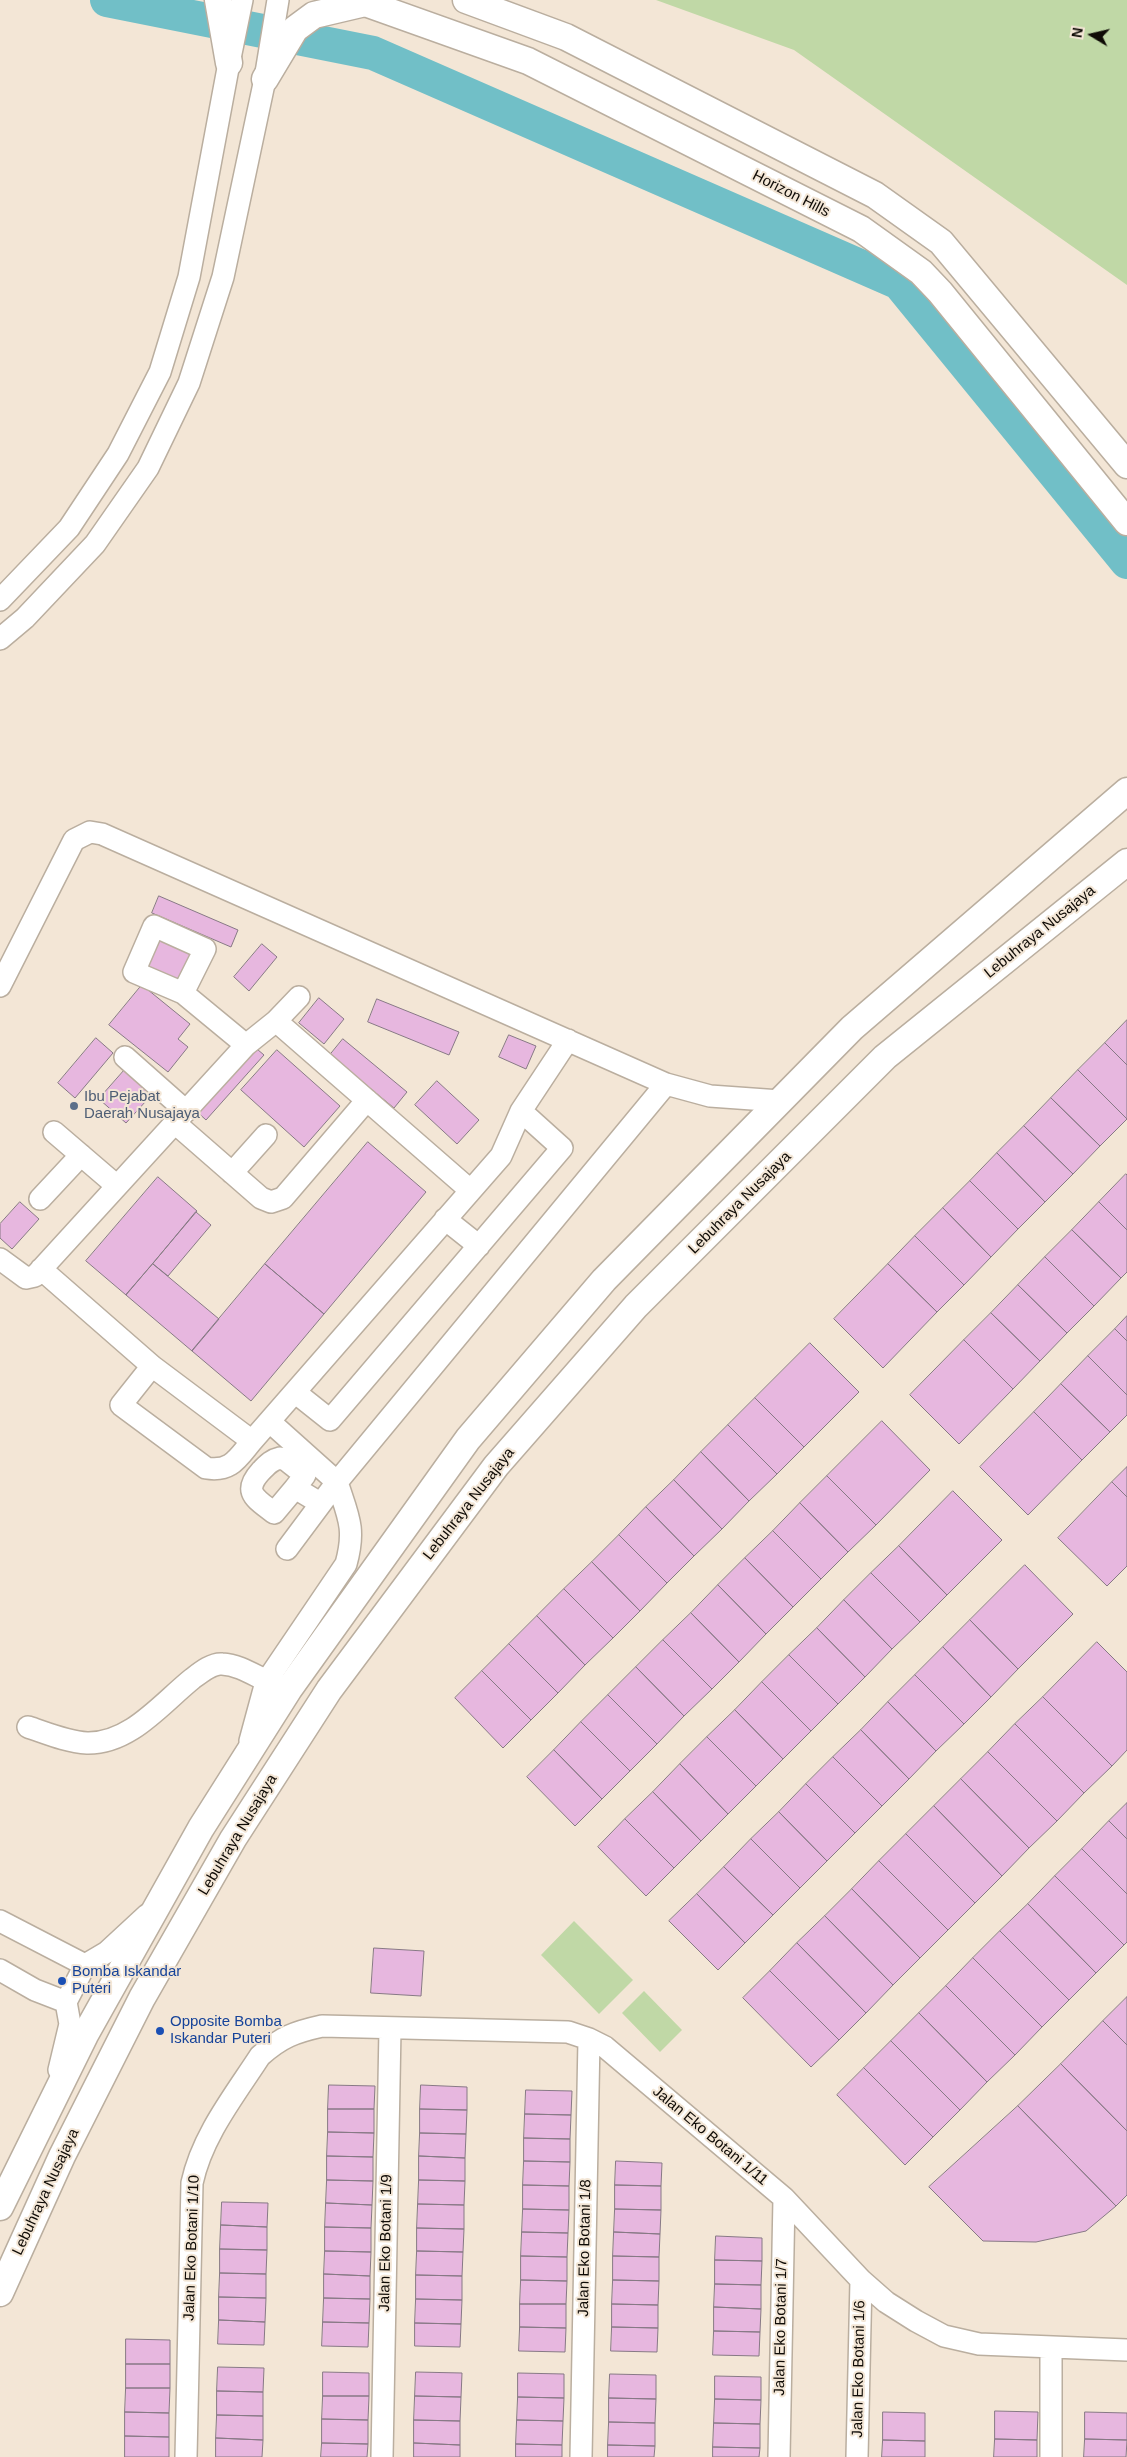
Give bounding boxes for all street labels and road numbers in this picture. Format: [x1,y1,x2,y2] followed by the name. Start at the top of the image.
[749,167,833,221] street label: Horizon Hills
[981,882,1099,982] street label: Lebuhraya Nusajaya
[685,1148,795,1258] street label: Lebuhraya Nusajaya
[420,1444,518,1564] street label: Lebuhraya Nusajaya
[195,1771,281,1899] street label: Lebuhraya Nusajaya
[649,2083,771,2189] street label: Jalan Eko Botani 1/11
[9,2126,83,2258] street label: Lebuhraya Nusajaya
[376,2174,396,2312] street label: Jalan Eko Botani 1/9
[180,2175,204,2321] street label: Jalan Eko Botani 1/10
[575,2179,595,2317] street label: Jalan Eko Botani 1/8
[771,2258,791,2396] street label: Jalan Eko Botani 1/7
[849,2300,869,2438] street label: Jalan Eko Botani 1/6

